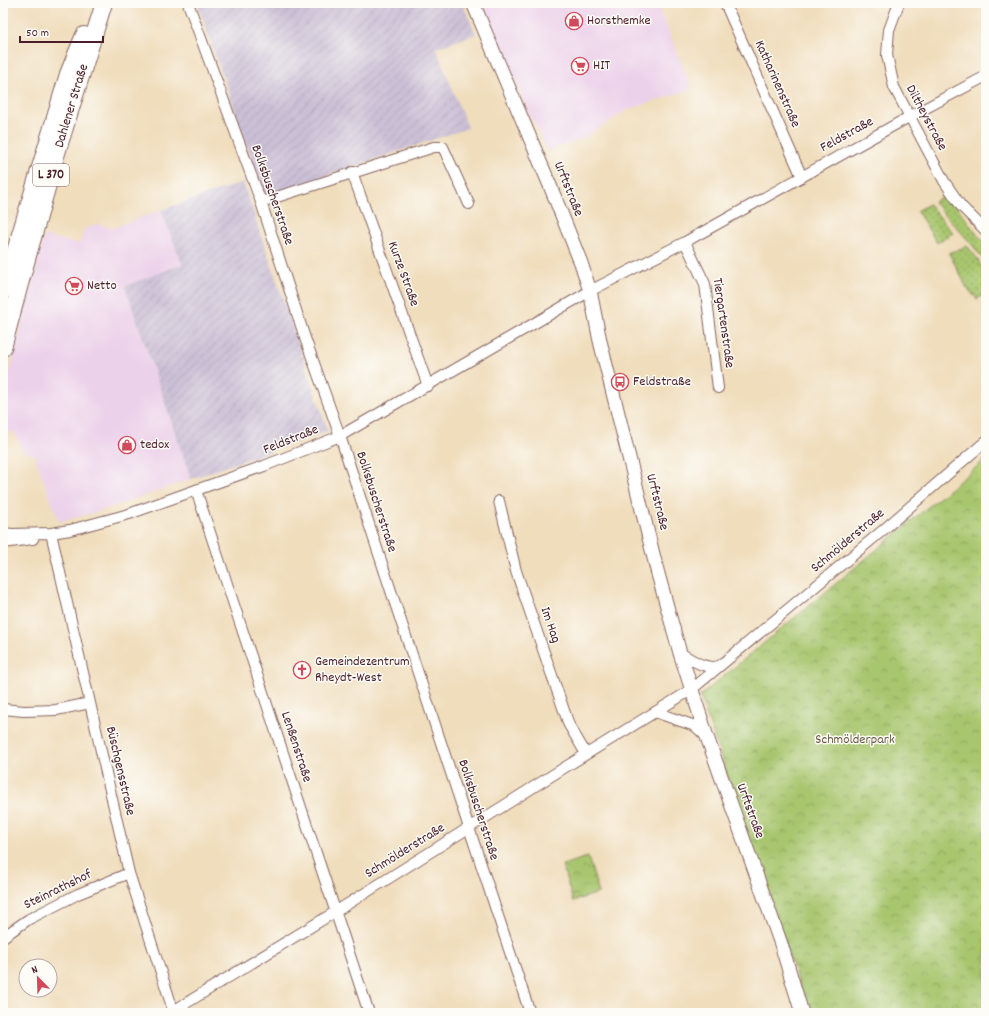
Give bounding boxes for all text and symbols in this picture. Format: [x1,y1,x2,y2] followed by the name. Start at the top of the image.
[564,11,584,31] shop icon: Horsthemke
[587,11,651,31] place label: Horsthemke
[20,18,103,44] scale bar
[26,25,49,42] text: 50 m
[749,37,805,131] street label: Katharinenstraße
[570,56,590,76] supermarket icon: HIT
[593,56,611,76] place label: HIT
[50,62,94,150] street label: Dahlener Straße
[900,81,952,155] street label: Diltheystraße
[817,112,877,158] street label: Feldstraße
[245,142,299,248] street label: Bolksbuscherstraße
[548,159,588,219] street label: Urftstraße
[33,164,69,186] road number: L 370
[382,238,424,310] street label: Kurze Straße
[64,276,84,296] supermarket icon: Netto
[87,276,117,296] place label: Netto
[707,277,739,369] street label: Tiergartenstraße
[610,372,630,392] bus stop icon: Feldstraße
[633,372,691,392] place label: Feldstraße
[260,420,322,460] street label: Feldstraße
[117,435,137,455] shop icon: tedox
[140,435,169,455] place label: tedox
[350,449,402,555] street label: Bolksbuscherstraße
[640,472,674,532] street label: Urftstraße
[807,504,889,578] street label: Schmölderstraße
[535,604,565,646] street label: Im Hag
[315,652,410,688] place label: Gemeindezentrum Rheydt-West
[292,660,312,680] church icon: Gemeindezentrum Rheydt-West
[275,709,317,785] street label: Lenßenstraße
[100,724,140,818] street label: Büschgensstraße
[815,730,895,750] park label: Schmölderpark
[452,757,504,863] street label: Bolksbuscherstraße
[731,780,769,842] street label: Urftstraße
[361,818,449,884] street label: Schmölderstraße
[21,864,96,915] street label: Steinrathshof
[18,958,58,998] north arrow
[29,962,41,979] text: N

